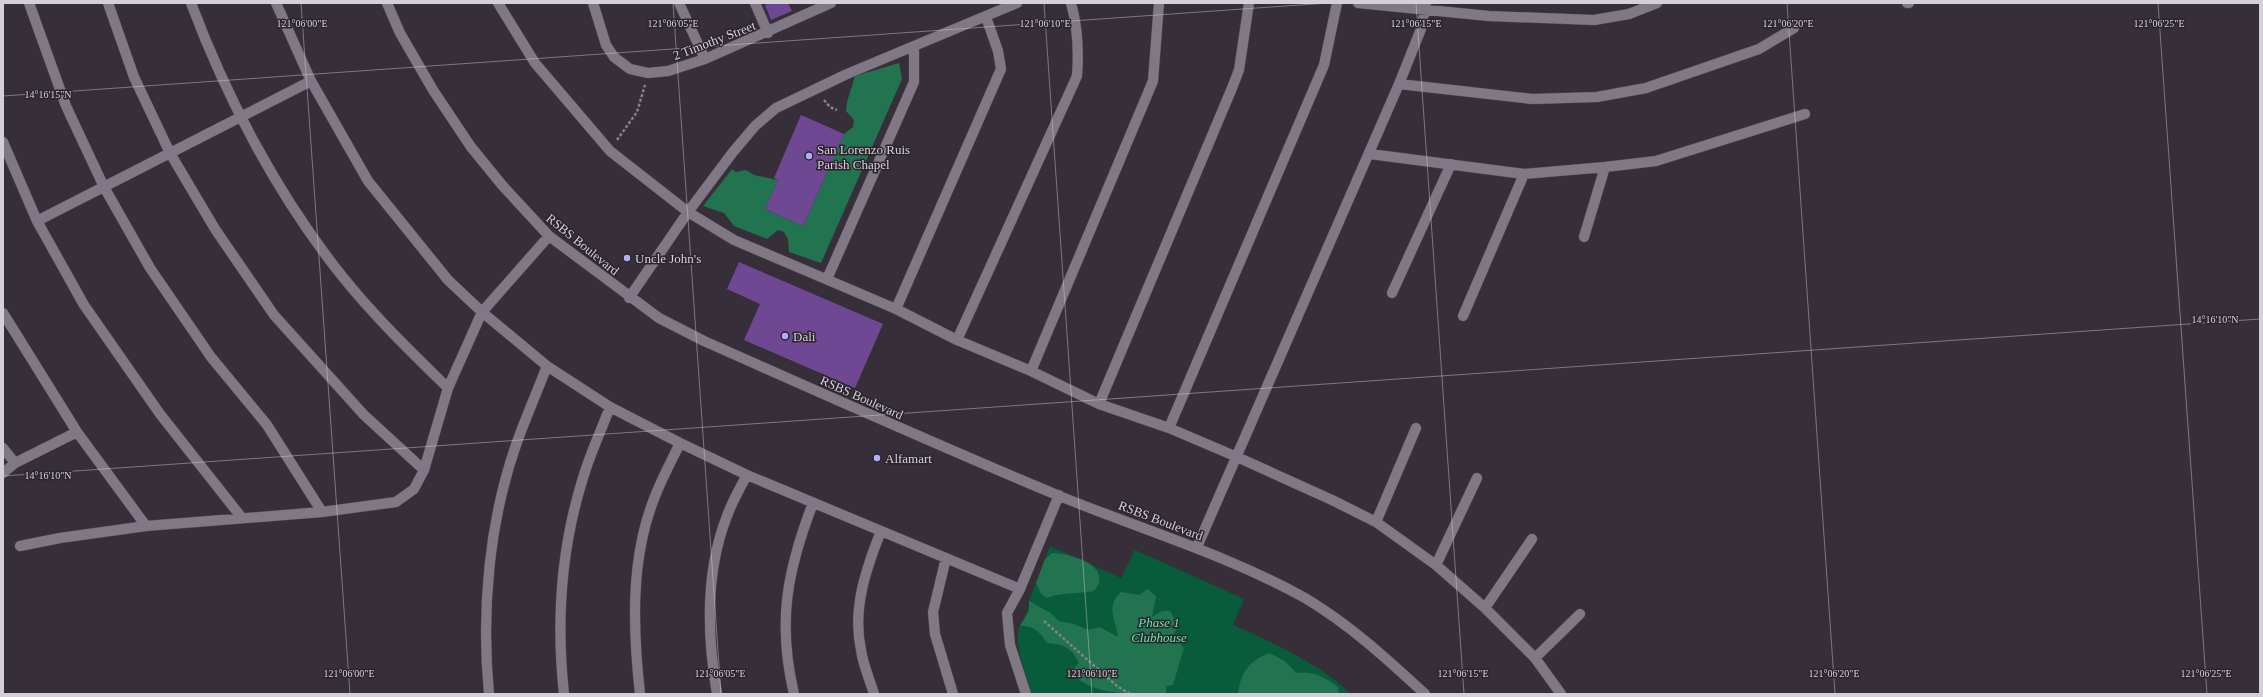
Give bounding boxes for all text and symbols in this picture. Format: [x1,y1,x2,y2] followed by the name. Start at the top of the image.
[277,18,328,29] text: 121°06'00"E
[648,18,699,29] text: 121°06'05"E
[671,18,758,63] street label: 2 Timothy Street
[1020,18,1071,29] text: 121°06'10"E
[1391,18,1442,29] text: 121°06'15"E
[1763,18,1814,29] text: 121°06'20"E
[2134,18,2185,29] text: 121°06'25"E
[24,89,72,100] text: 14°16'15"N
[817,142,910,172] place label: San Lorenzo Ruis Parish Chapel
[804,151,814,161] marker: San Lorenzo Ruis Parish Chapel
[543,210,622,279] street label: RSBS Boulevard
[635,251,701,266] place label: Uncle John's
[622,253,632,263] marker: Uncle John's
[2191,314,2239,325] text: 14°16'10"N
[793,329,816,344] place label: Dali
[780,331,790,341] marker: Dali
[818,372,906,423] street label: RSBS Boulevard
[885,451,932,466] place label: Alfamart
[872,453,882,463] marker: Alfamart
[24,470,72,481] text: 14°16'10"N
[1116,497,1206,544] street label: RSBS Boulevard
[1131,615,1187,645] park label: Phase 1 Clubhouse
[324,668,375,679] text: 121°06'00"E
[695,668,746,679] text: 121°06'05"E
[1067,668,1118,679] text: 121°06'10"E
[1438,668,1489,679] text: 121°06'15"E
[1809,668,1860,679] text: 121°06'20"E
[2181,668,2232,679] text: 121°06'25"E

